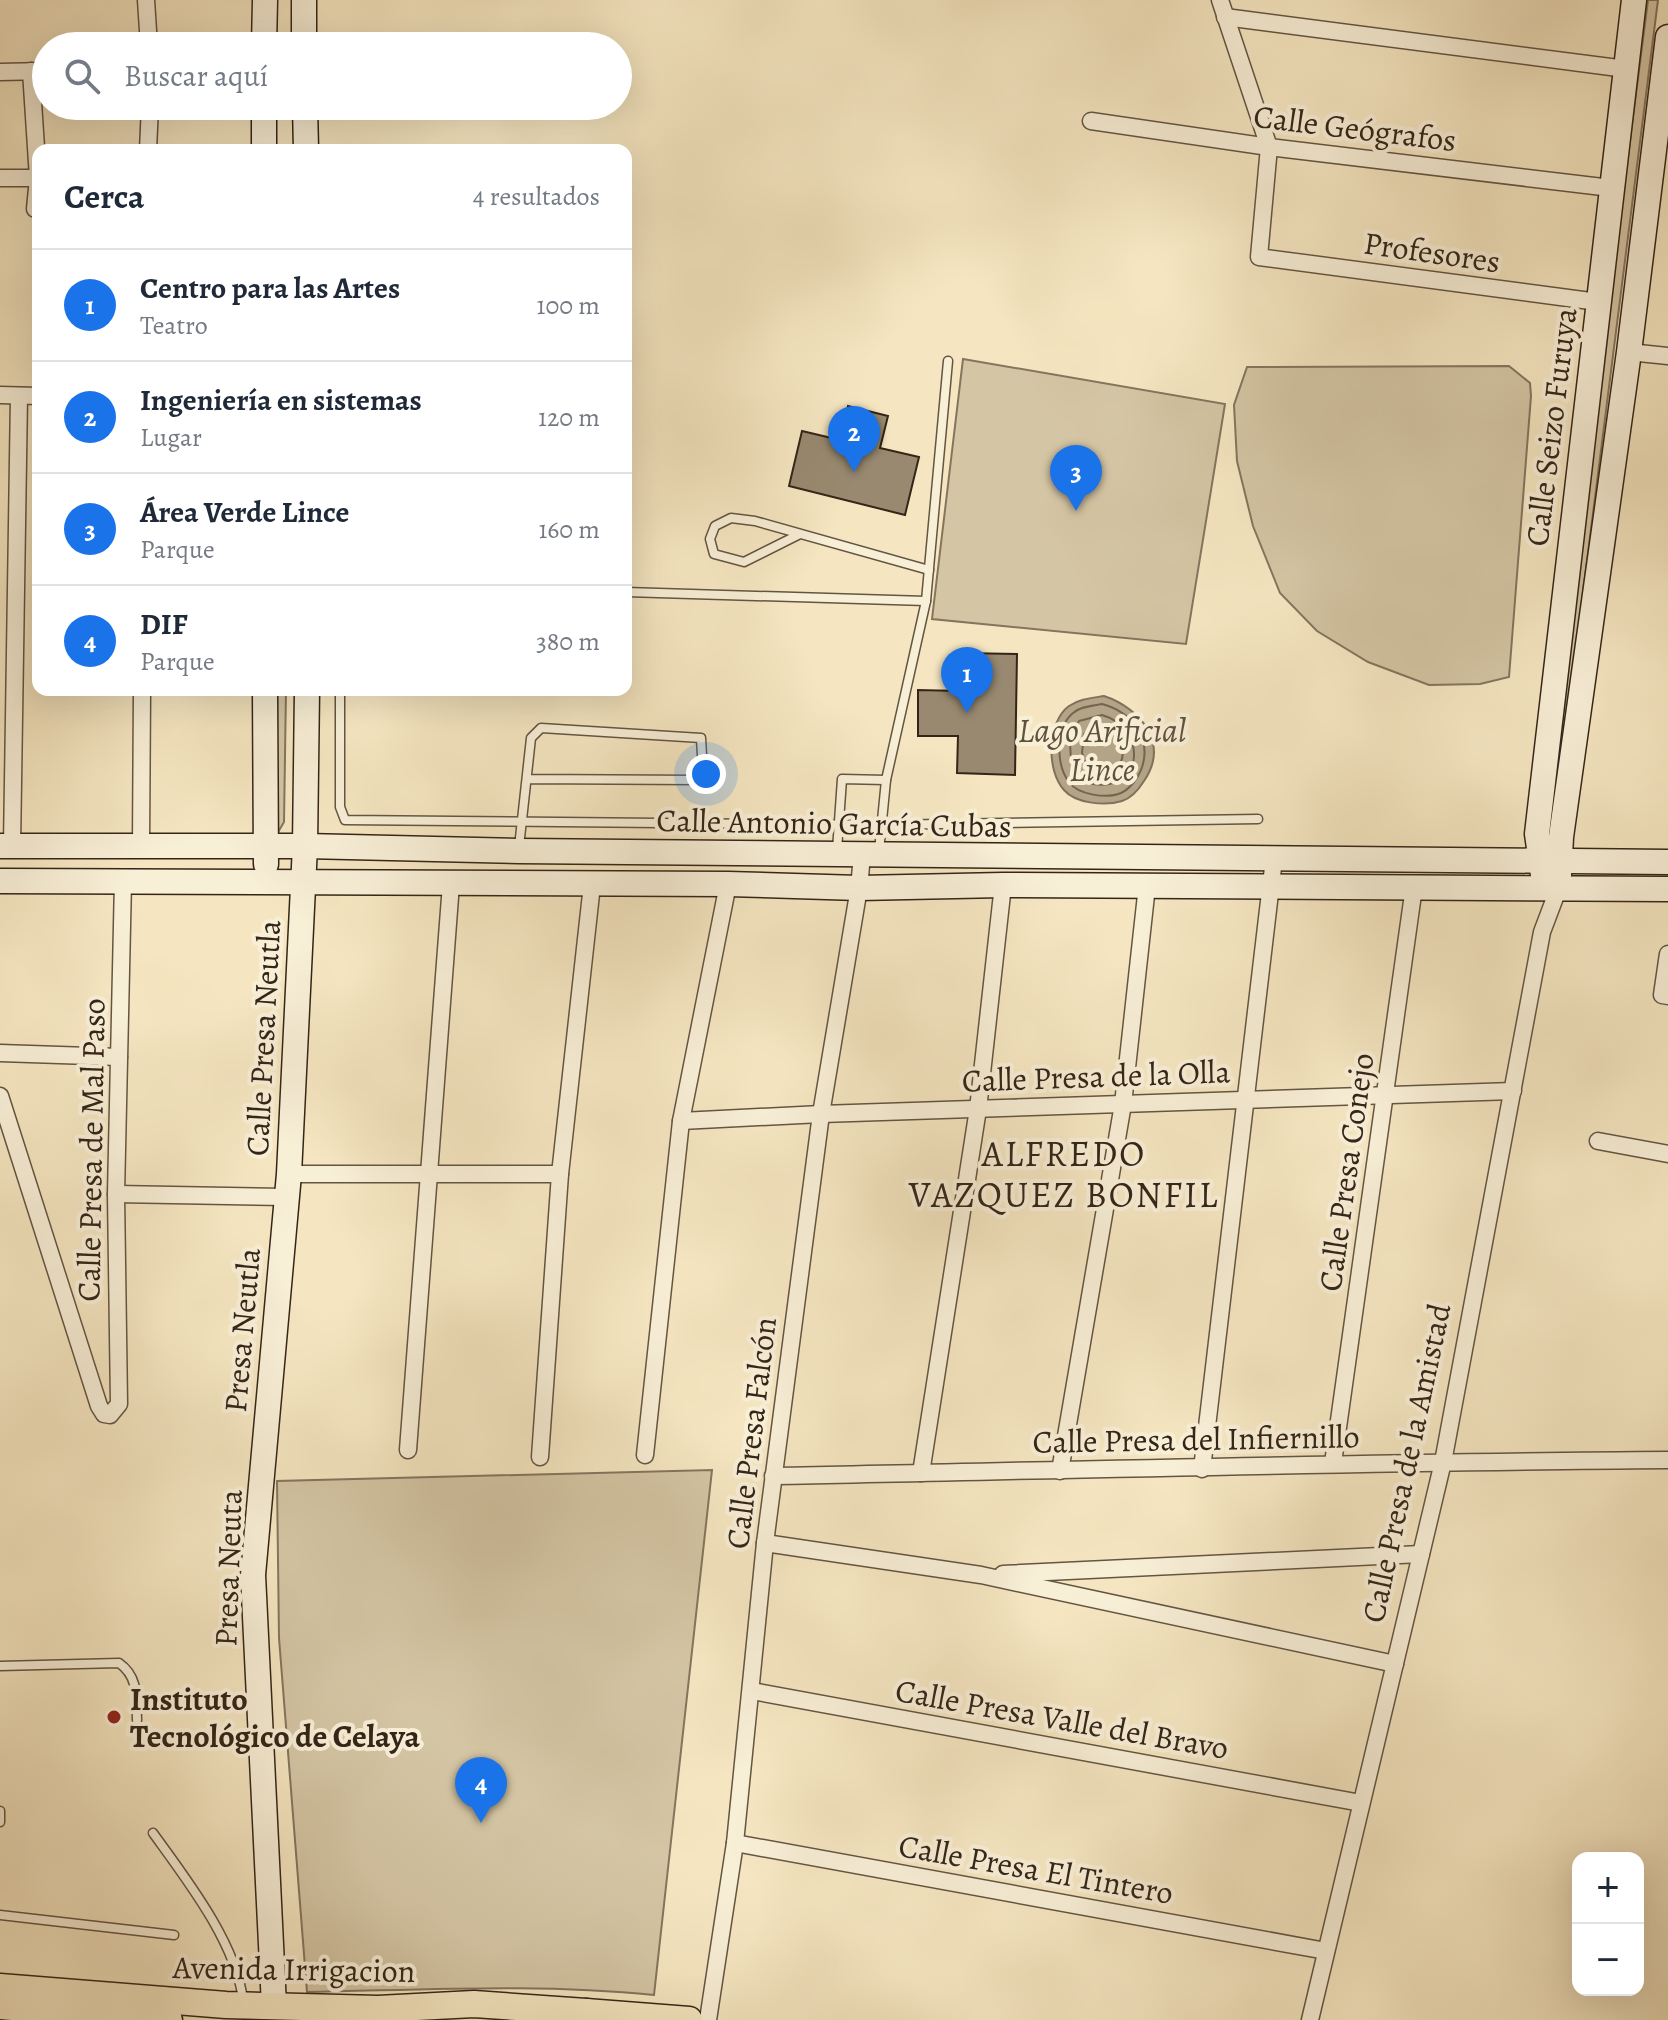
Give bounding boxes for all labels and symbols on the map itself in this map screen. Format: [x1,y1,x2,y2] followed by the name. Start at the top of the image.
[1251,94,1459,162] street label: Calle Geógrafos
[1361,221,1503,283] street label: Profesores
[1515,305,1587,549] street label: Calle Seizo Furuya
[828,406,880,472] pin: 2
[1050,445,1102,511] pin: 3
[941,647,993,713] pin: 1
[1018,707,1187,793] water label: Lago Arificial Lince
[686,754,726,794] your location
[656,798,1012,848] street label: Calle Antonio García Cubas
[235,919,291,1157] street label: Calle Presa Neutla
[66,998,116,1302] street label: Calle Presa de Mal Paso
[961,1049,1231,1103] street label: Calle Presa de la Olla
[1308,1050,1384,1294] street label: Calle Presa Conejo
[908,1129,1219,1219] district label: ALFREDO VAZQUEZ BONFIL
[213,1246,271,1414] street label: Presa Neutla
[1351,1299,1461,1627] street label: Calle Presa de la Amistad
[715,1315,787,1551] street label: Calle Presa Falcón
[1032,1414,1360,1464] street label: Calle Presa del Infiernillo
[203,1489,253,1647] street label: Presa Neuta
[892,1668,1232,1770] street label: Calle Presa Valle del Bravo
[130,1677,421,1758] place label: Instituto Tecnológico de Celaya
[105,1708,123,1726] marker: Instituto Tecnológico de Celaya
[455,1757,507,1823] pin: 4
[895,1823,1177,1915] street label: Calle Presa El Tintero
[171,1945,416,1993] street label: Avenida Irrigacion

